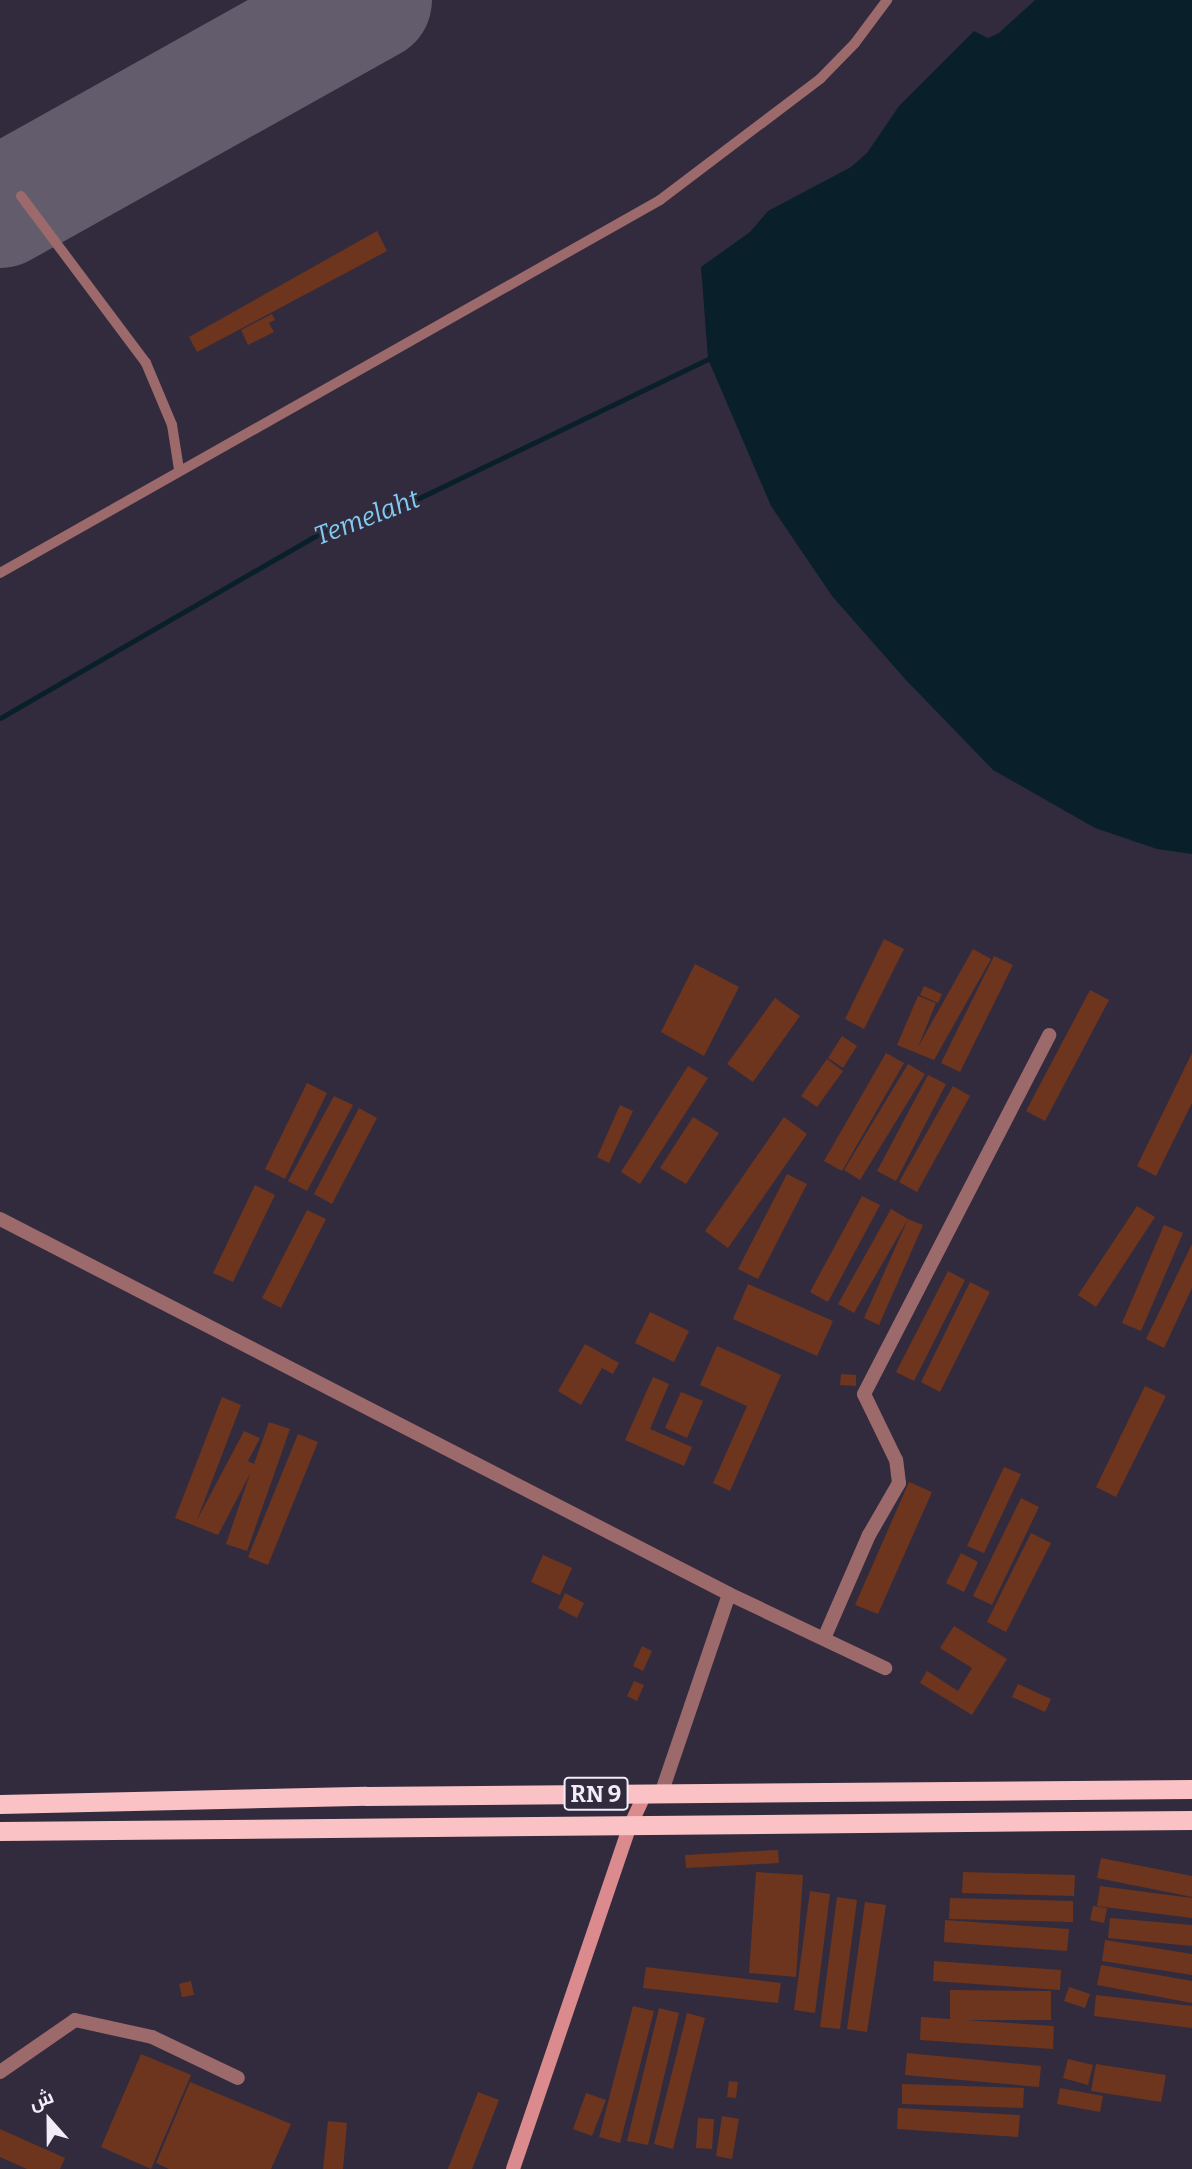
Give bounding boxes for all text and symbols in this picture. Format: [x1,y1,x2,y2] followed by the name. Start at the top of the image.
[310,484,424,552] water label: Temelaht
[563,1774,629,1814] road number: RN 9
[14,2085,84,2155] north arrow
[26,2085,57,2115] text: ش

